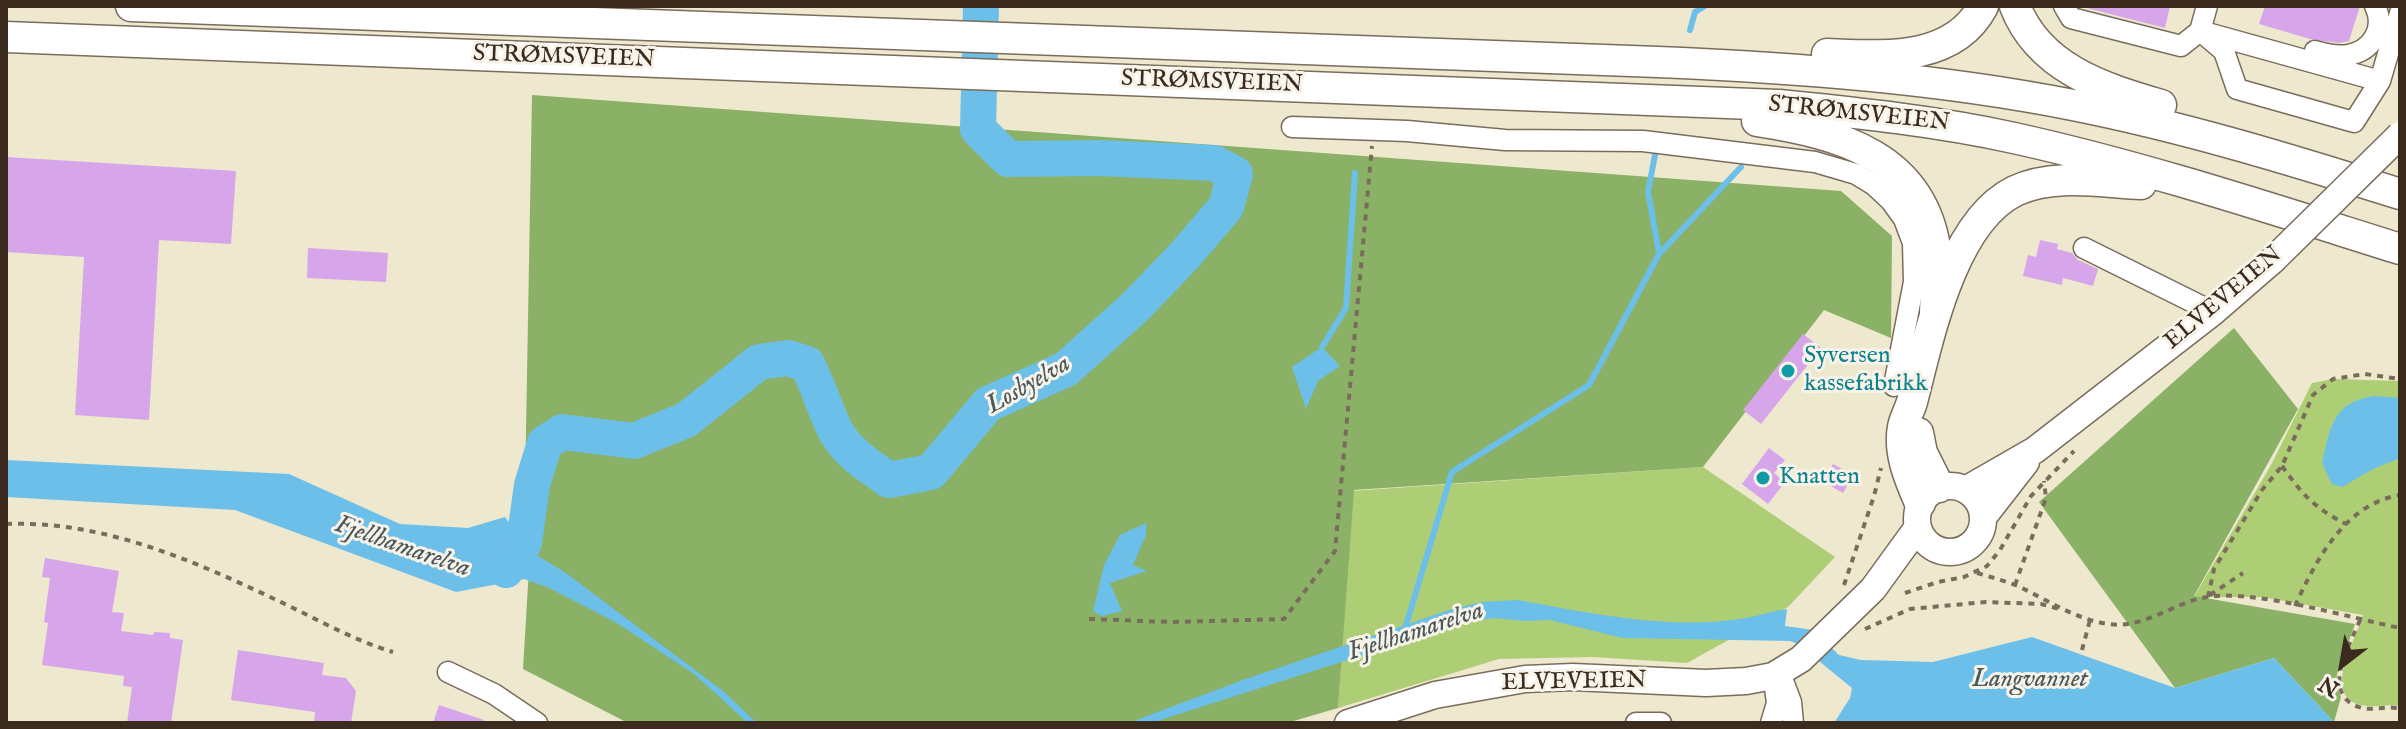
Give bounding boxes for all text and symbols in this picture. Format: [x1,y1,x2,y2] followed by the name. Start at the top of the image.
[472,40,656,76] street label: STRØMSVEIEN
[1120,65,1304,101] street label: STRØMSVEIEN
[1767,91,1951,139] street label: STRØMSVEIEN
[2159,241,2289,357] street label: ELVEVEIEN
[1804,343,1928,399] place label: Syversen kassefabrikk
[981,349,1077,423] water label: Losbyelva
[1779,362,1797,380] marker: Syversen kassefabrikk
[1779,464,1860,492] place label: Knatten
[1754,469,1772,487] marker: Knatten
[330,510,474,586] water label: Fjellhamarelva
[1344,596,1488,670] water label: Fjellhamarelva
[2302,625,2382,705] north arrow
[1972,665,2088,697] water label: Langvannet
[1501,667,1647,699] street label: ELVEVEIEN
[2314,669,2345,702] text: N

